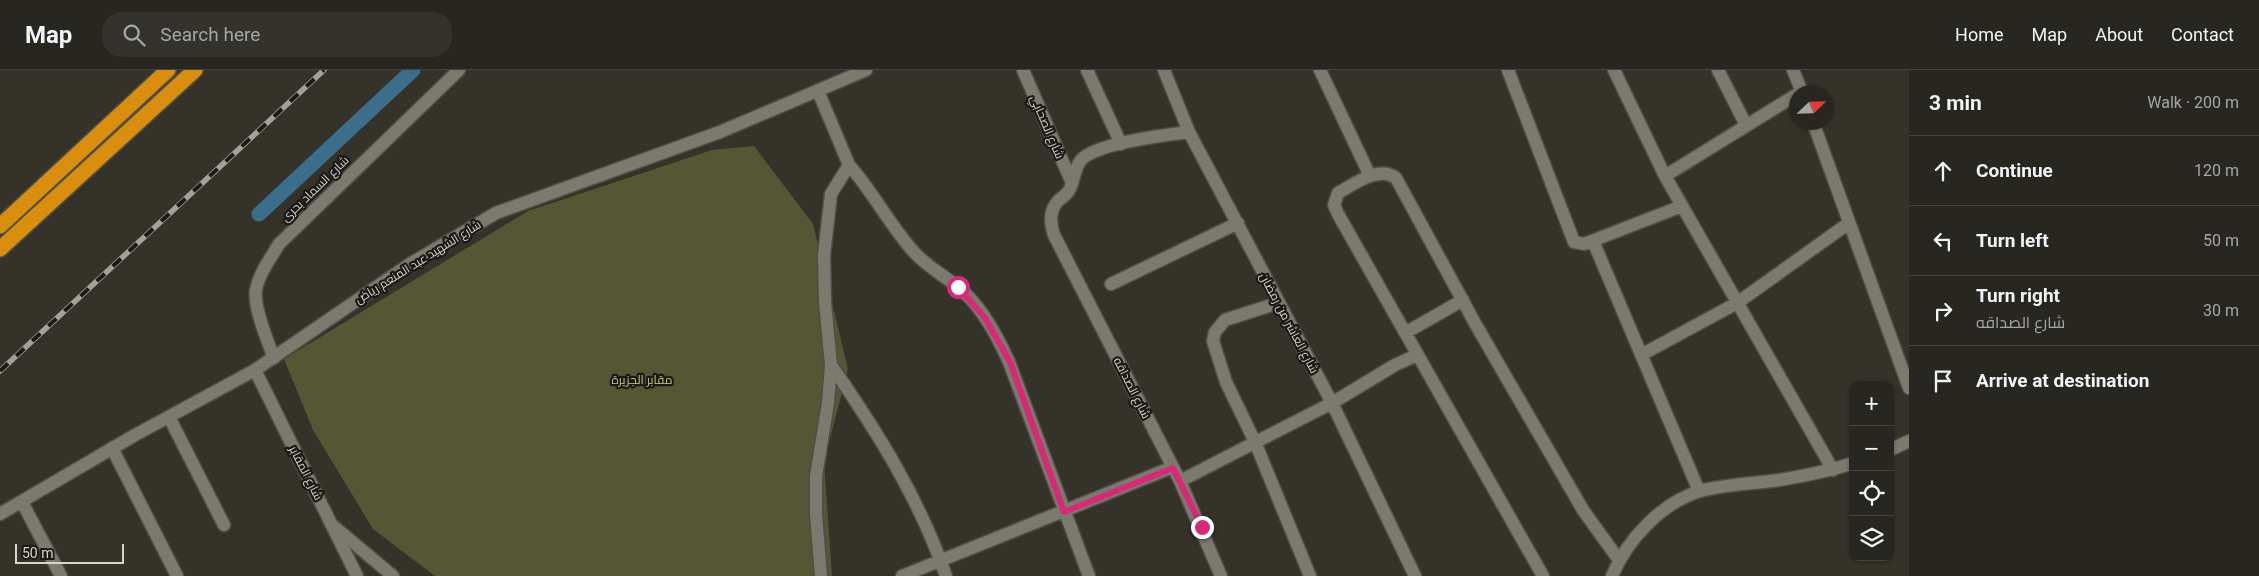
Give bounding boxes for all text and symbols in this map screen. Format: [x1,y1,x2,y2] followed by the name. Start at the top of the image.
[102,12,452,57] search box
[25,21,72,49] text: Map
[120,21,148,49] icon: search
[160,23,260,46] text: Search here
[1955,24,2004,45] text: Home
[2032,24,2067,45] text: Map
[2095,24,2143,45] text: About
[2171,24,2234,45] text: Contact
[1789,85,1834,130] north arrow
[1929,91,1982,115] text: 3 min
[1025,93,1067,162] street label: شارع الصحابي
[2147,93,2239,112] text: Walk · 200 m
[278,153,352,225] street label: شارع السماد بحرى
[1929,157,1957,185] icon: ahead
[1976,159,2053,182] text: Continue
[2194,161,2239,180] text: 120 m
[352,217,484,307] street label: شارع الشهيد عبد المنعم رياض
[1929,227,1957,255] icon: left
[1976,229,2049,252] text: Turn left
[2203,231,2239,250] text: 50 m
[1256,270,1321,376] street label: شارع العاشر من رمضان
[947,276,970,299] route start
[1976,284,2060,307] text: Turn right
[1929,297,1957,325] icon: right
[2203,301,2239,320] text: 30 m
[1976,313,2065,332] text: شارع الصداقه
[1110,355,1153,421] street label: شارع الصداقه
[1929,367,1957,395] icon: arrive
[1976,369,2149,392] text: Arrive at destination
[612,373,672,387] park label: مقابر الجزيرة
[1849,381,1894,561] map controls
[1849,381,1894,426] button: +
[1849,426,1894,471] button: −
[285,443,326,503] street label: شارع المقابر
[1849,471,1894,516] button: locate
[1191,516,1214,539] route end
[1849,516,1894,561] button: layers
[15,541,124,564] scale bar
[22,545,54,561] text: 50 m

